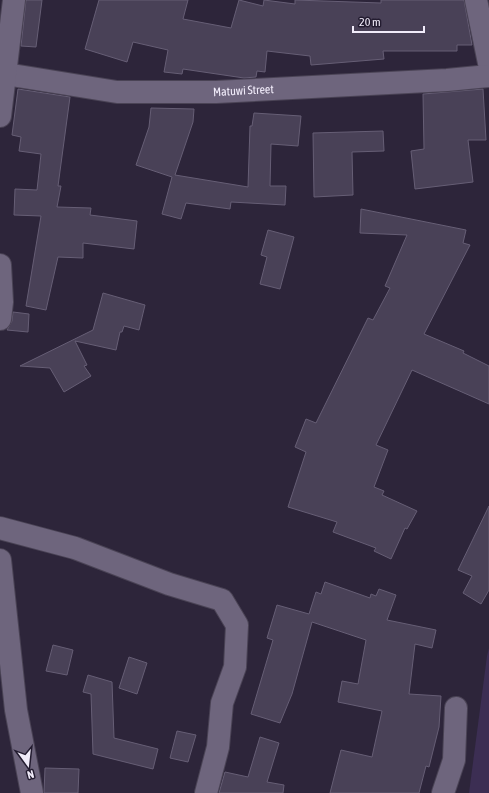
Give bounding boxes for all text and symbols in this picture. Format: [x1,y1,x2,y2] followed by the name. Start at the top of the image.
[353,8,424,34] scale bar
[359,15,381,29] text: 20 m
[213,82,275,99] street label: Matuwi Street
[8,745,48,785] north arrow
[26,768,35,781] text: N

